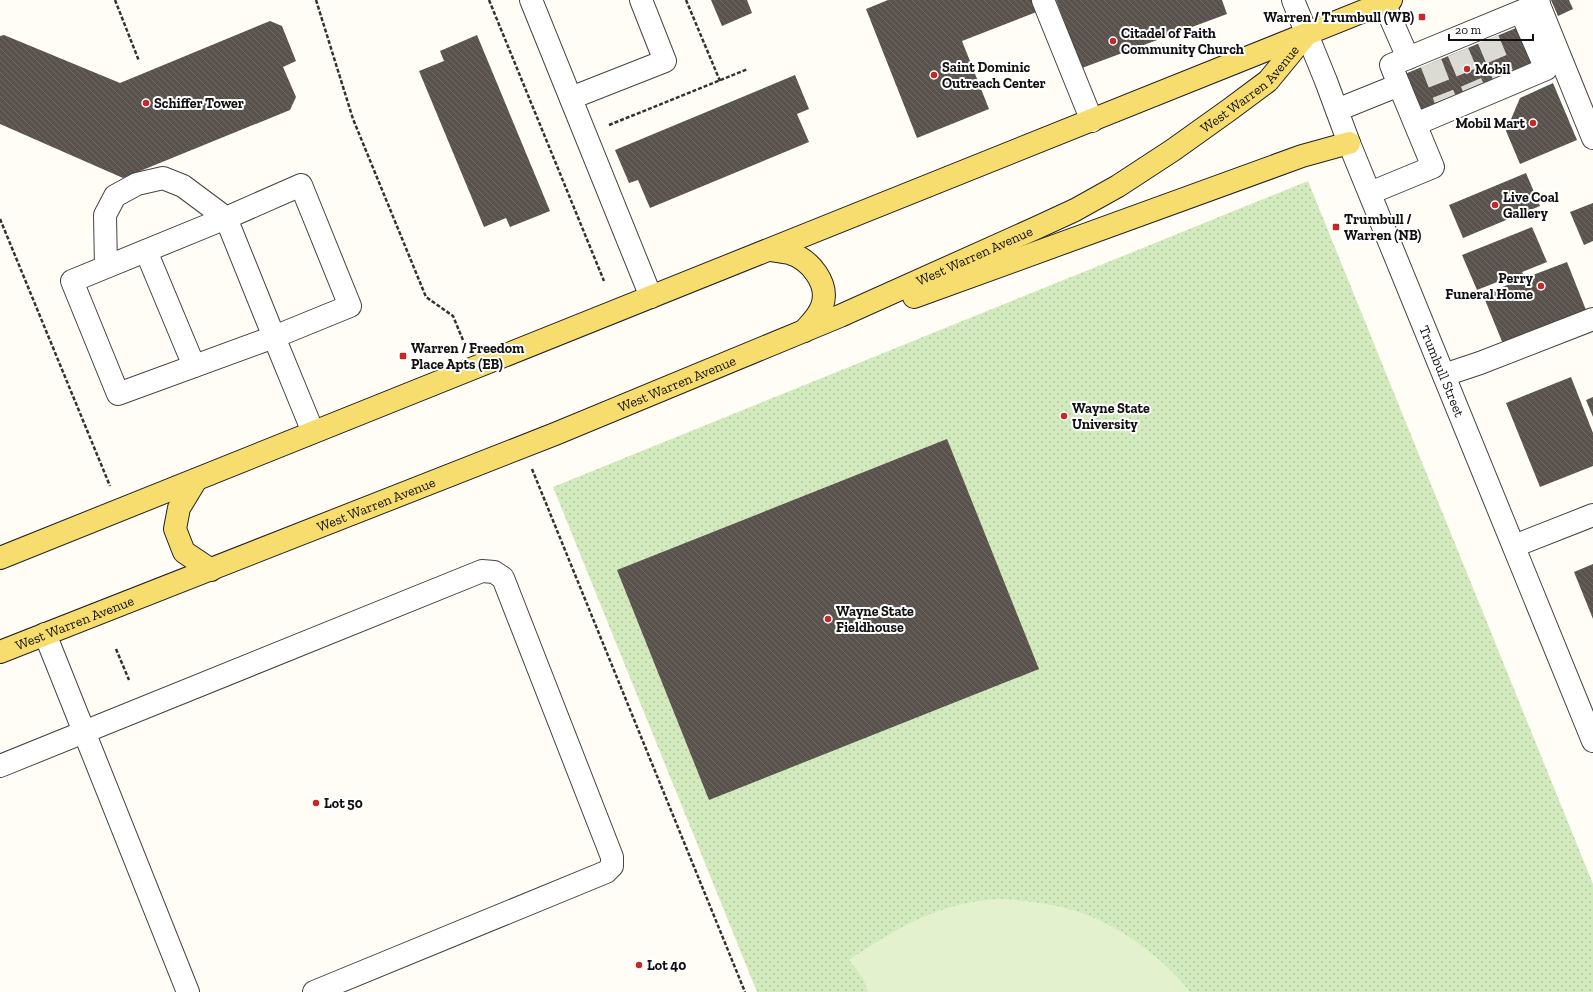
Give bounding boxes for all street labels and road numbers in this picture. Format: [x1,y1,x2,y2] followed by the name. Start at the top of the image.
[1197,41,1303,136] street label: West Warren Avenue
[913,222,1036,289] street label: West Warren Avenue
[1416,323,1469,420] street label: Trumbull Street
[615,352,738,416] street label: West Warren Avenue
[314,473,438,535] street label: West Warren Avenue
[13,592,137,654] street label: West Warren Avenue

